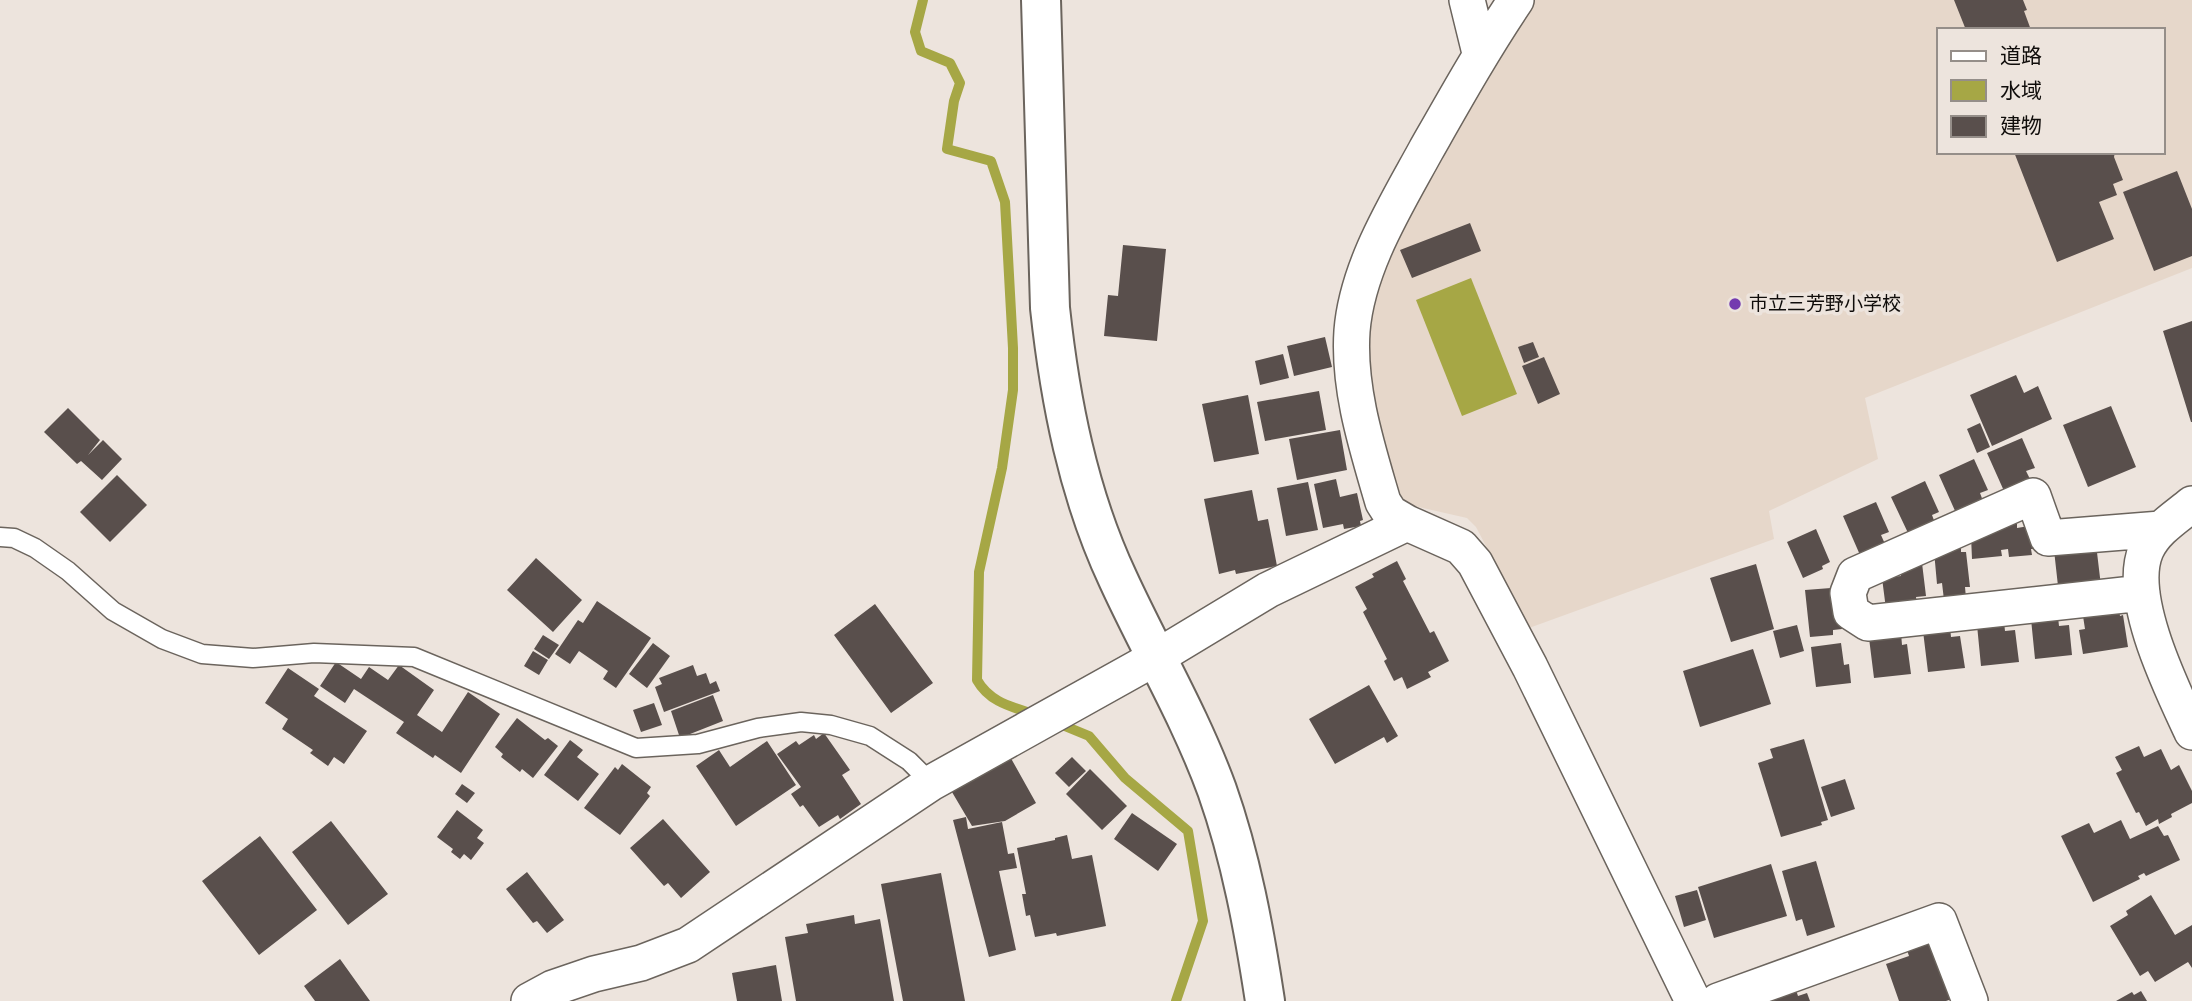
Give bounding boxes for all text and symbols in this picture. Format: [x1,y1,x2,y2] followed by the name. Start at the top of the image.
[1937,28,2164,154] legend
[2000,42,2042,70] text: 道路
[2000,77,2042,105] text: 水域
[2000,112,2042,140] text: 建物
[1749,291,1901,317] place label: 市立三芳野小学校
[1727,296,1743,312] marker: 市立三芳野小学校

